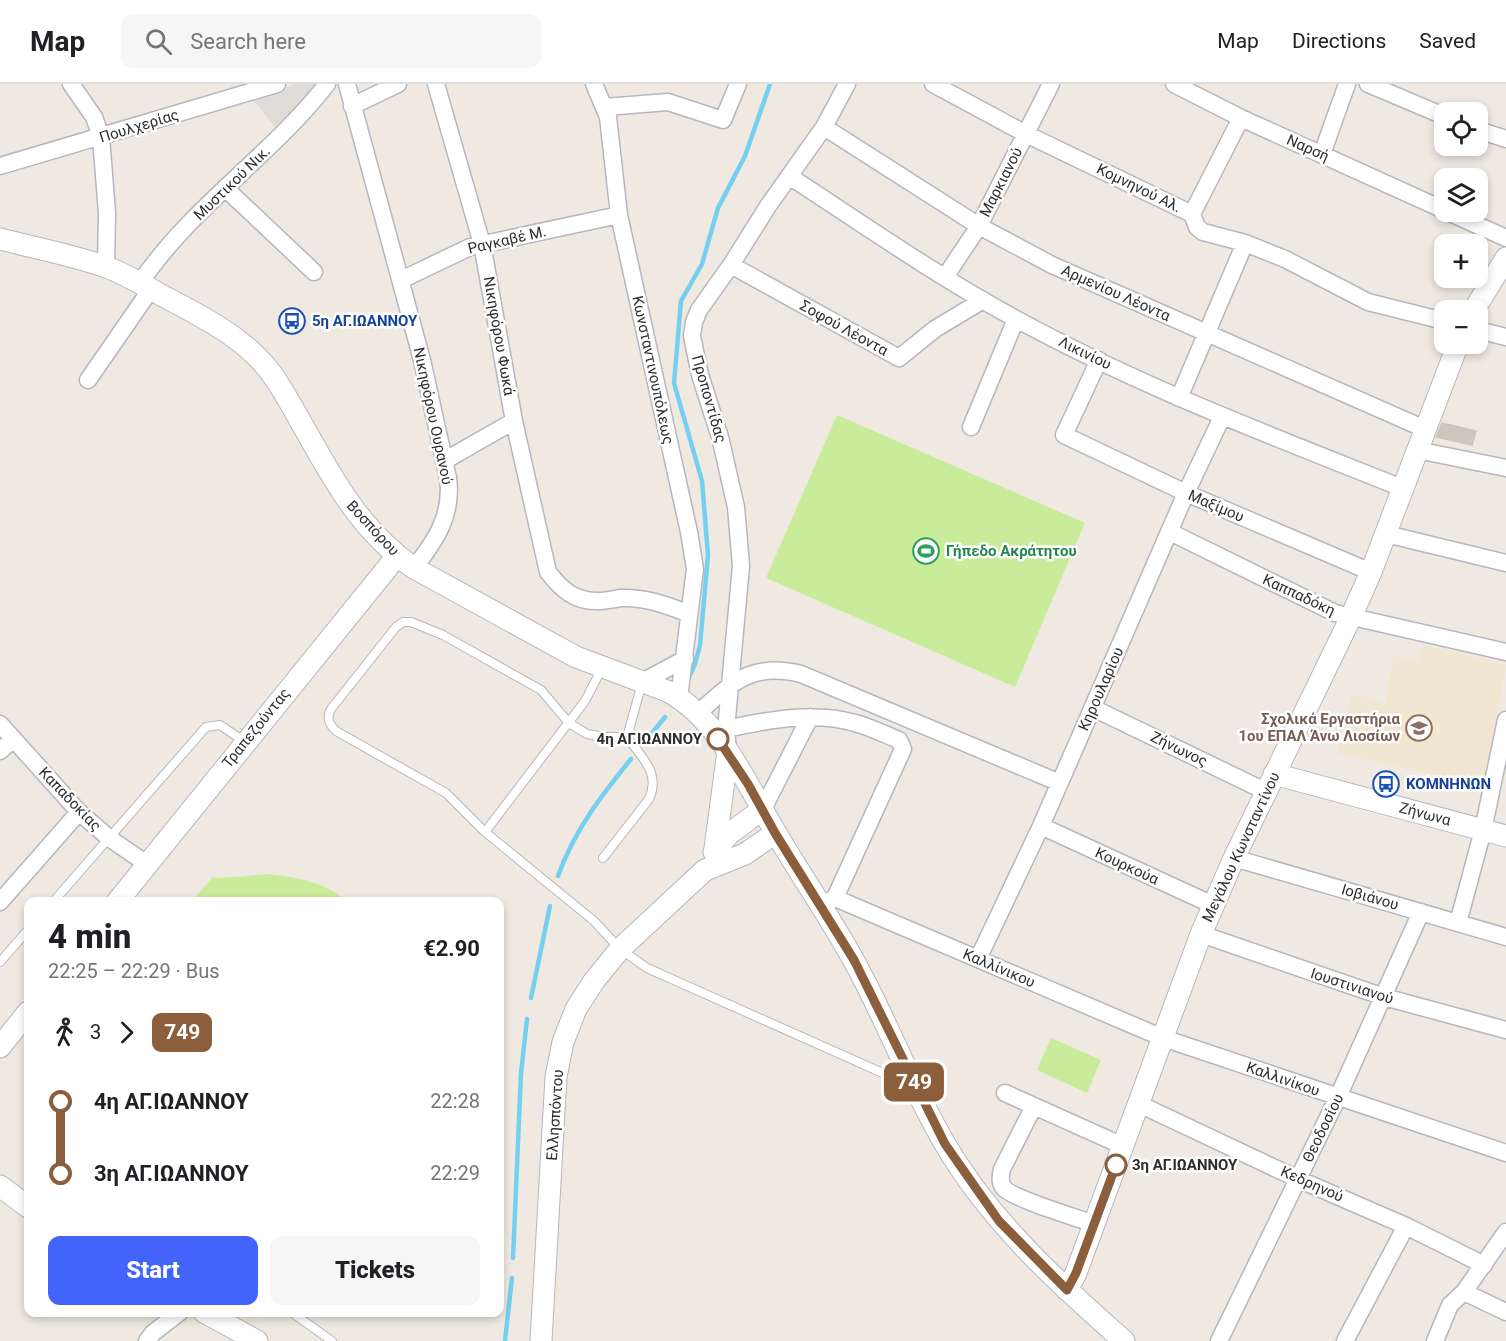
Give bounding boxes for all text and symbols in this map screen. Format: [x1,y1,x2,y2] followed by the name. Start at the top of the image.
[121,14,541,68] search box
[30,25,85,58] text: Map
[142,25,175,58] icon: search
[190,29,306,54] text: Search here
[1217,29,1259,53] text: Map
[1292,29,1386,53] text: Directions
[1419,29,1476,53] text: Saved
[1434,102,1488,354] map controls
[1434,102,1488,156] button: locate
[97,105,181,147] street label: Πουλχερίας
[1284,131,1332,165] street label: Ναρσή
[190,142,274,224] street label: Μυστικού Νικ.
[976,144,1026,220] street label: Μαρκιανού
[1094,160,1184,216] street label: Κομνηνού Αλ.
[1434,168,1488,222] button: layers
[466,222,548,258] street label: Ραγκαβέ Μ.
[1434,234,1488,288] button: +
[1059,261,1174,325] street label: Αρμενίου Λέοντα
[480,275,518,397] street label: Νικηφόρου Φωκά
[628,294,678,446] street label: Κωνσταντινουπόλεως
[797,296,892,360] street label: Σοφού Λέοντα
[1434,300,1488,354] button: −
[277,306,307,336] bus stop icon: 5η ΑΓ.ΙΩΑΝΝΟΥ
[312,312,418,330] place label: 5η ΑΓ.ΙΩΑΝΝΟΥ
[1056,333,1114,373] street label: Λικινίου
[410,346,456,486] street label: Νικηφόρου Ουρανού
[688,353,730,445] street label: Προποντίδας
[1185,486,1247,526] street label: Μαξίμου
[343,497,403,559] street label: Βοσπόρου
[911,536,941,566] sports icon: Γήπεδο Ακράτητου
[946,542,1077,560] place label: Γήπεδο Ακράτητου
[1260,570,1338,620] street label: Καππαδόκη
[1074,644,1128,734] street label: Κηρουλαρίου
[218,684,294,772] street label: Τραπεζούντας
[1238,710,1401,745] place label: Σχολικά Εργαστήρια 1ου ΕΠΑΛ Άνω Λιοσίων
[1404,713,1434,743] school or university icon: Σχολικά Εργαστήρια 1ου ΕΠΑΛ Άνω Λιοσίων
[707,728,729,750] marker: 4η ΑΓ.ΙΩΑΝΝΟΥ
[1148,728,1210,770] street label: Ζήνωνος
[597,730,703,748] place label: 4η ΑΓ.ΙΩΑΝΝΟΥ
[35,763,105,835] street label: Καπαδοκίας
[1198,769,1284,925] street label: Μεγάλου Κωνσταντίνου
[1371,769,1401,799] bus stop icon: ΚΟΜΝΗΝΩΝ
[1406,775,1491,793] place label: ΚΟΜΝΗΝΩΝ
[1397,798,1453,830] street label: Ζήνωνα
[1092,843,1162,889] street label: Κουρκούα
[1339,880,1401,914] street label: Ιοβιάνου
[48,917,131,956] text: 4 min
[423,936,480,961] text: €2.90
[960,945,1038,991] street label: Καλλίνικου
[48,959,220,983] text: 22:25 – 22:29 · Bus
[1308,964,1396,1008] street label: Ιουστινιανού
[48,1016,81,1049] icon: walk
[110,1016,143,1049] icon: forward
[90,1020,101,1044] text: 3
[164,1020,200,1044] text: 749
[1244,1058,1322,1100] street label: Καλλινίκου
[880,1062,948,1102] line badge: 749
[543,1069,567,1161] street label: Ελλησπόντου
[896,1070,932,1094] text: 749
[94,1089,249,1114] text: 4η ΑΓ.ΙΩΑΝΝΟΥ
[430,1089,480,1113] text: 22:28
[1299,1091,1347,1165] street label: Θεοδοσίου
[1105,1154,1127,1176] marker: 3η ΑΓ.ΙΩΑΝΝΟΥ
[1132,1156,1238,1174] place label: 3η ΑΓ.ΙΩΑΝΝΟΥ
[94,1161,249,1186] text: 3η ΑΓ.ΙΩΑΝΝΟΥ
[430,1161,480,1185] text: 22:29
[1278,1162,1346,1206] street label: Κεδρηνού
[48,1236,258,1305] button: Start
[270,1236,480,1305] button: Tickets

